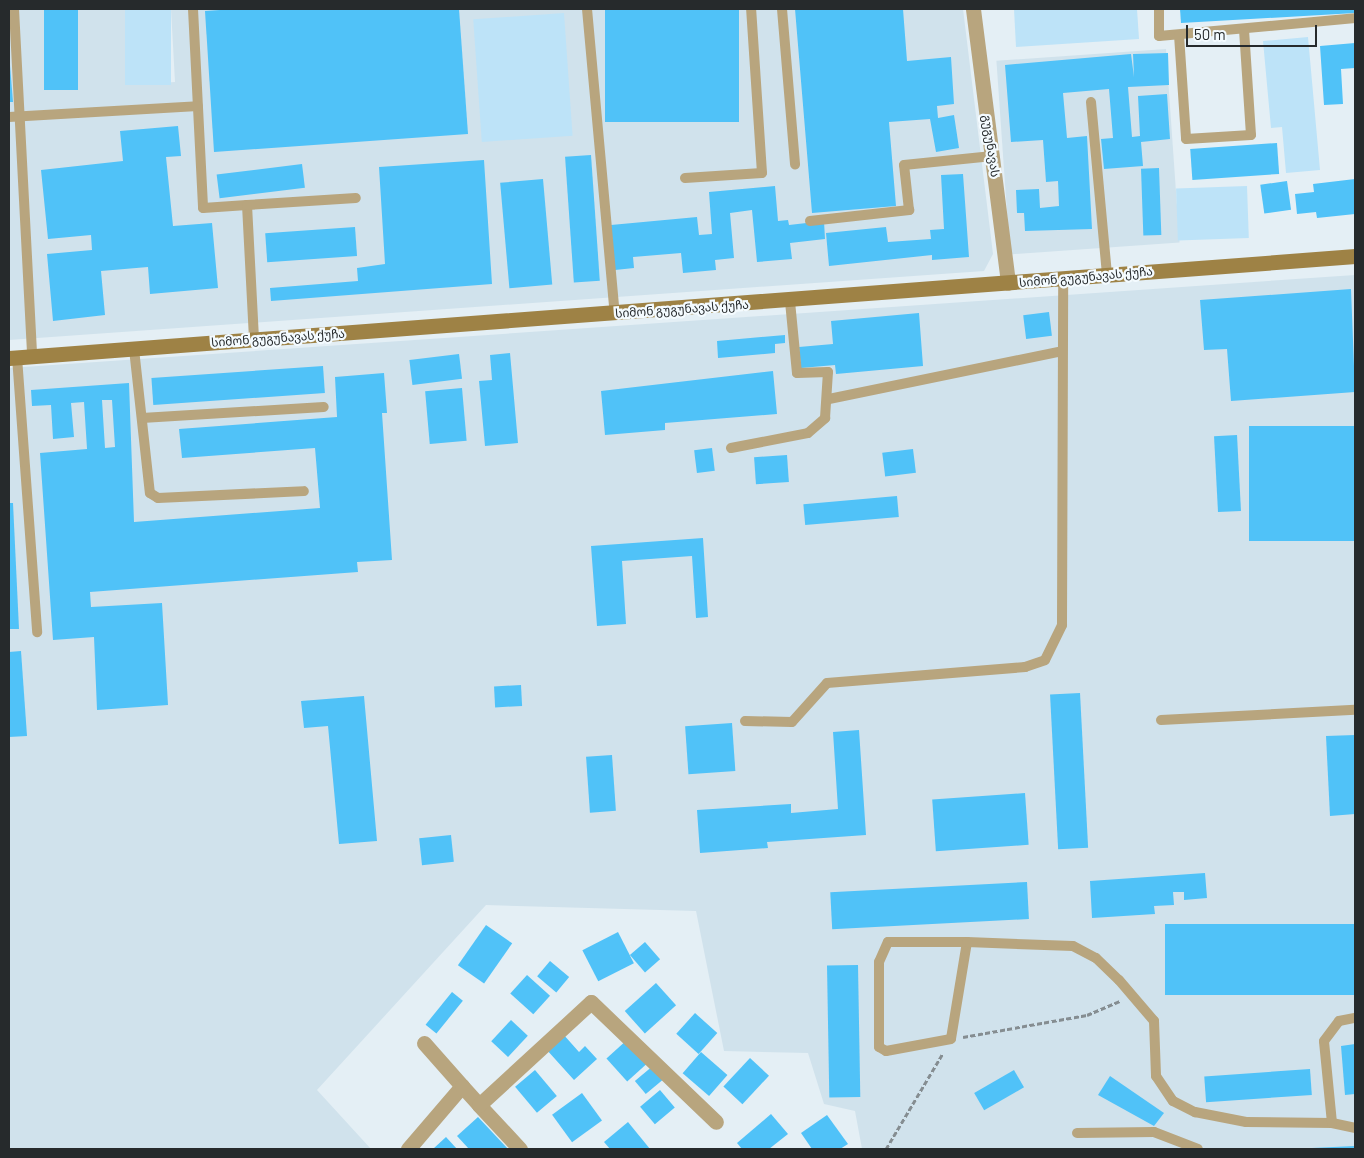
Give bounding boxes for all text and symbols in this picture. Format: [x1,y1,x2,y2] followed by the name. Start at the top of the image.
[1189,15,1320,47] scale bar
[1194,25,1226,43] text: 50 m
[979,114,1003,178] street label: გუგუნავას
[1019,264,1153,290] street label: სიმონ გუგუნავას ქუჩა
[615,297,749,321] street label: სიმონ გუგუნავას ქუჩა
[211,326,345,350] street label: სიმონ გუგუნავას ქუჩა

